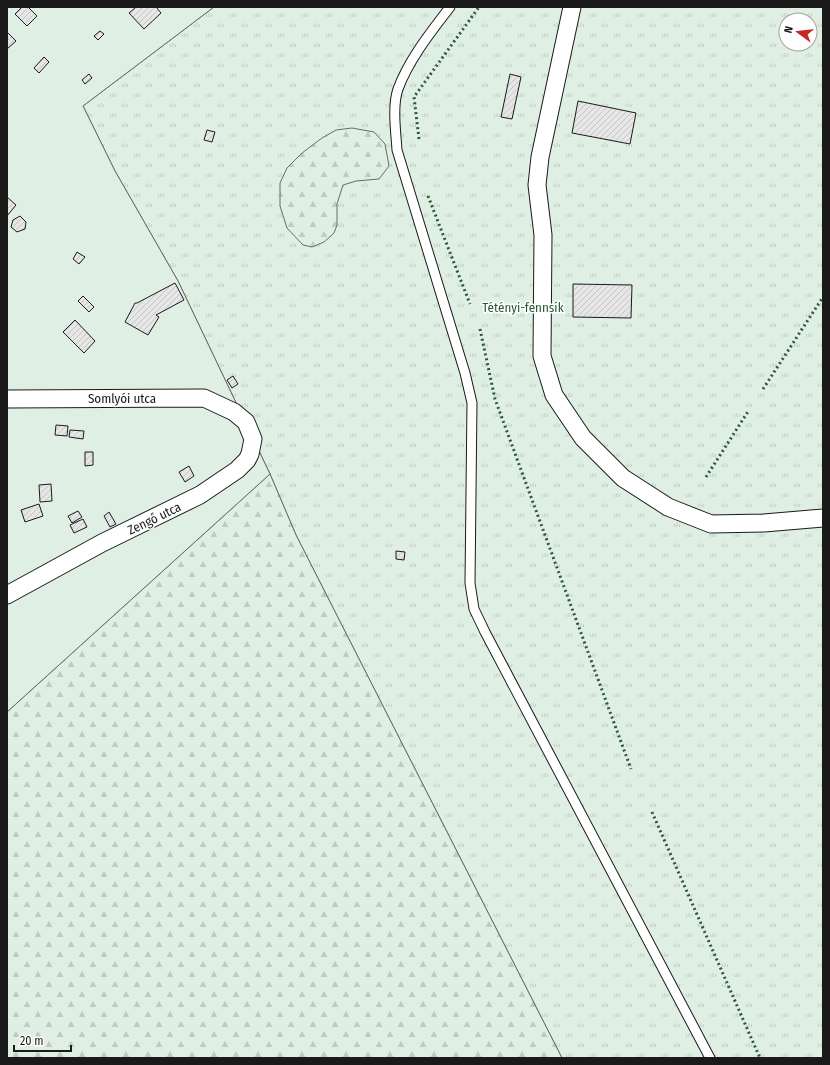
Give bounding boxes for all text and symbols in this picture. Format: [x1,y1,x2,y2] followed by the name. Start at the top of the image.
[778,12,818,52] north arrow
[782,25,796,34] text: N
[482,300,565,315] park label: Tétényi-fennsík
[88,391,156,406] street label: Somlyói utca
[125,499,183,538] street label: Zengő utca
[14,1027,71,1053] scale bar
[20,1034,44,1048] text: 20 m

